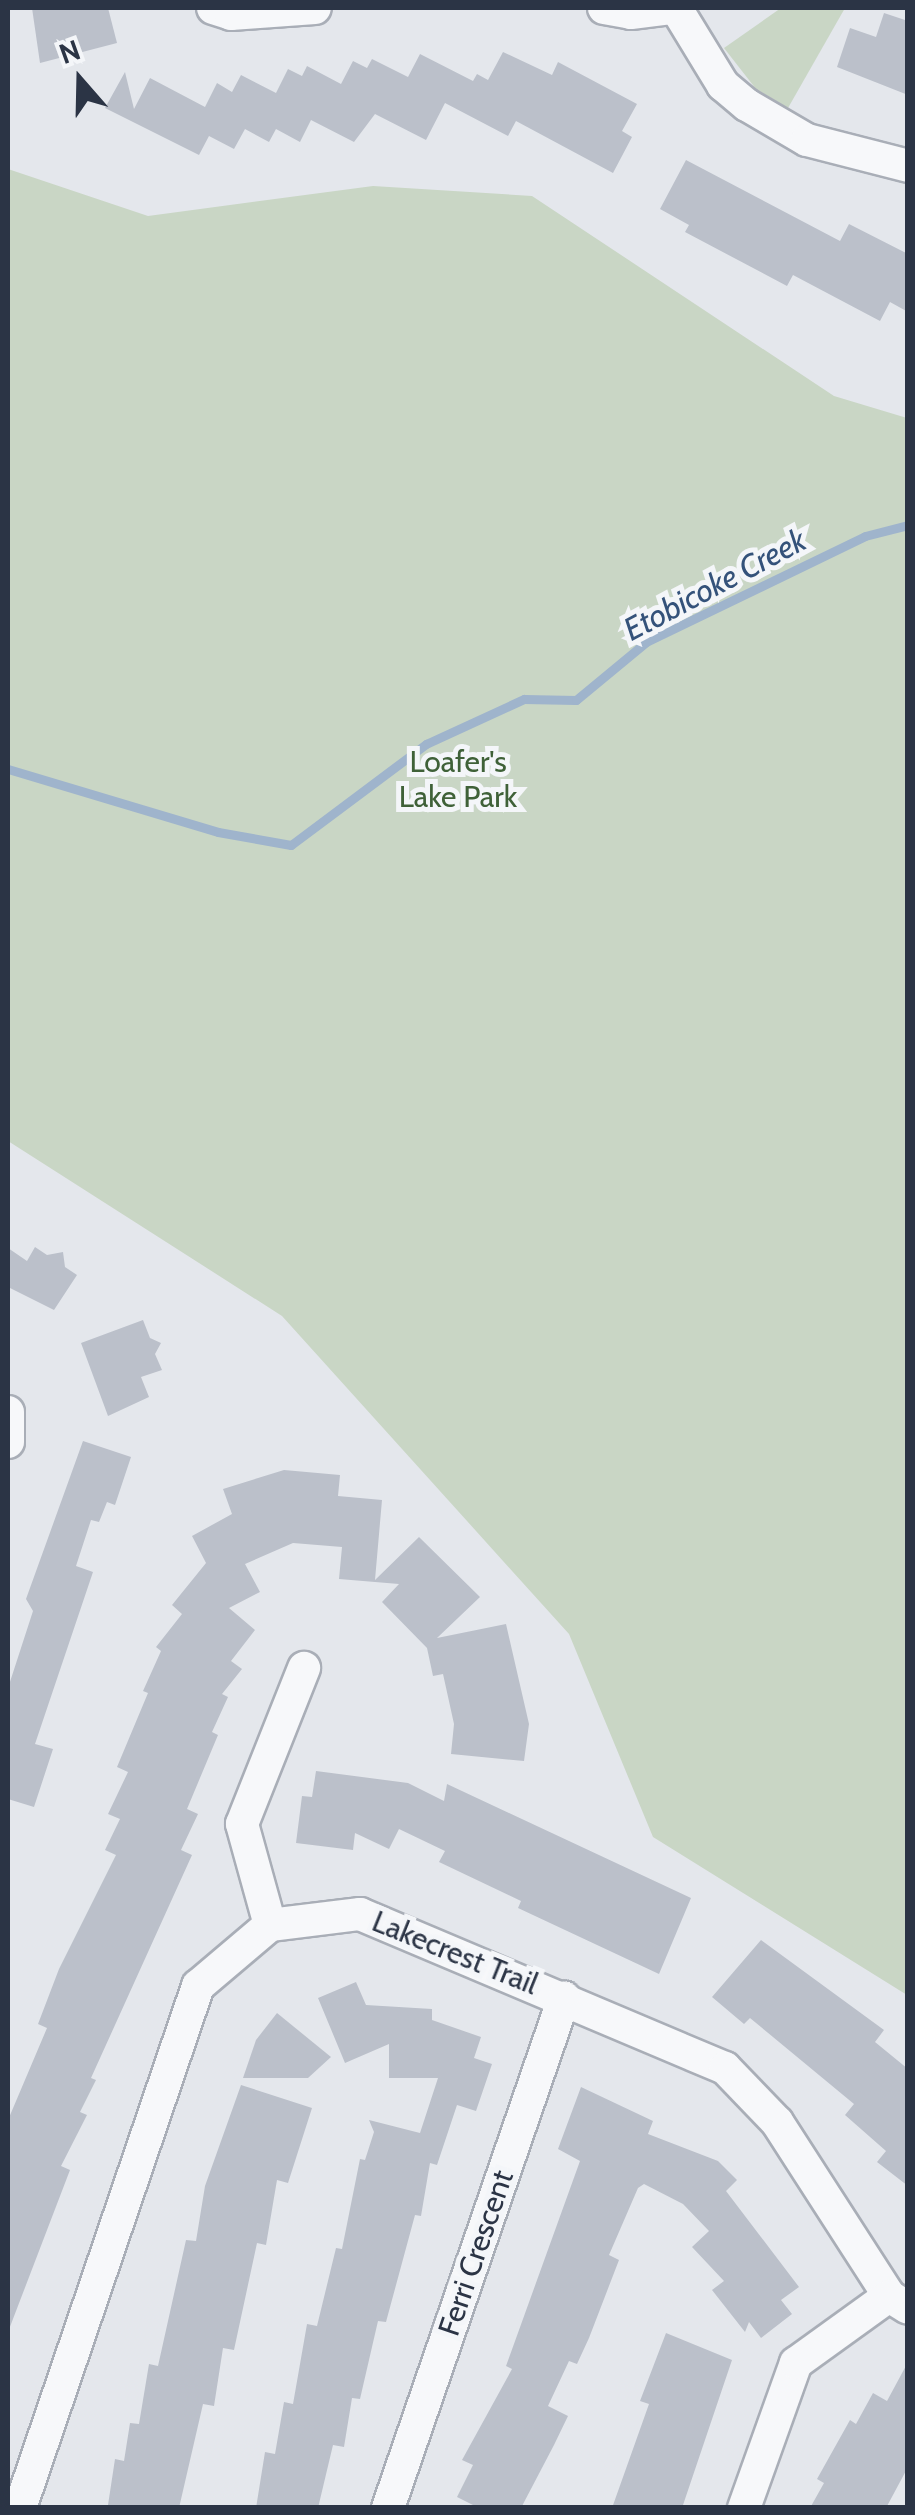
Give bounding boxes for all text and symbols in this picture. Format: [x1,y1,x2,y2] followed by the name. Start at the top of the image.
[30,30,130,130] north arrow
[55,32,85,71] text: N
[617,521,813,649] water label: Etobicoke Creek
[399,744,517,814] park label: Loafer's Lake Park
[367,1903,543,2003] street label: Lakecrest Trail
[431,2166,521,2340] street label: Ferri Crescent

